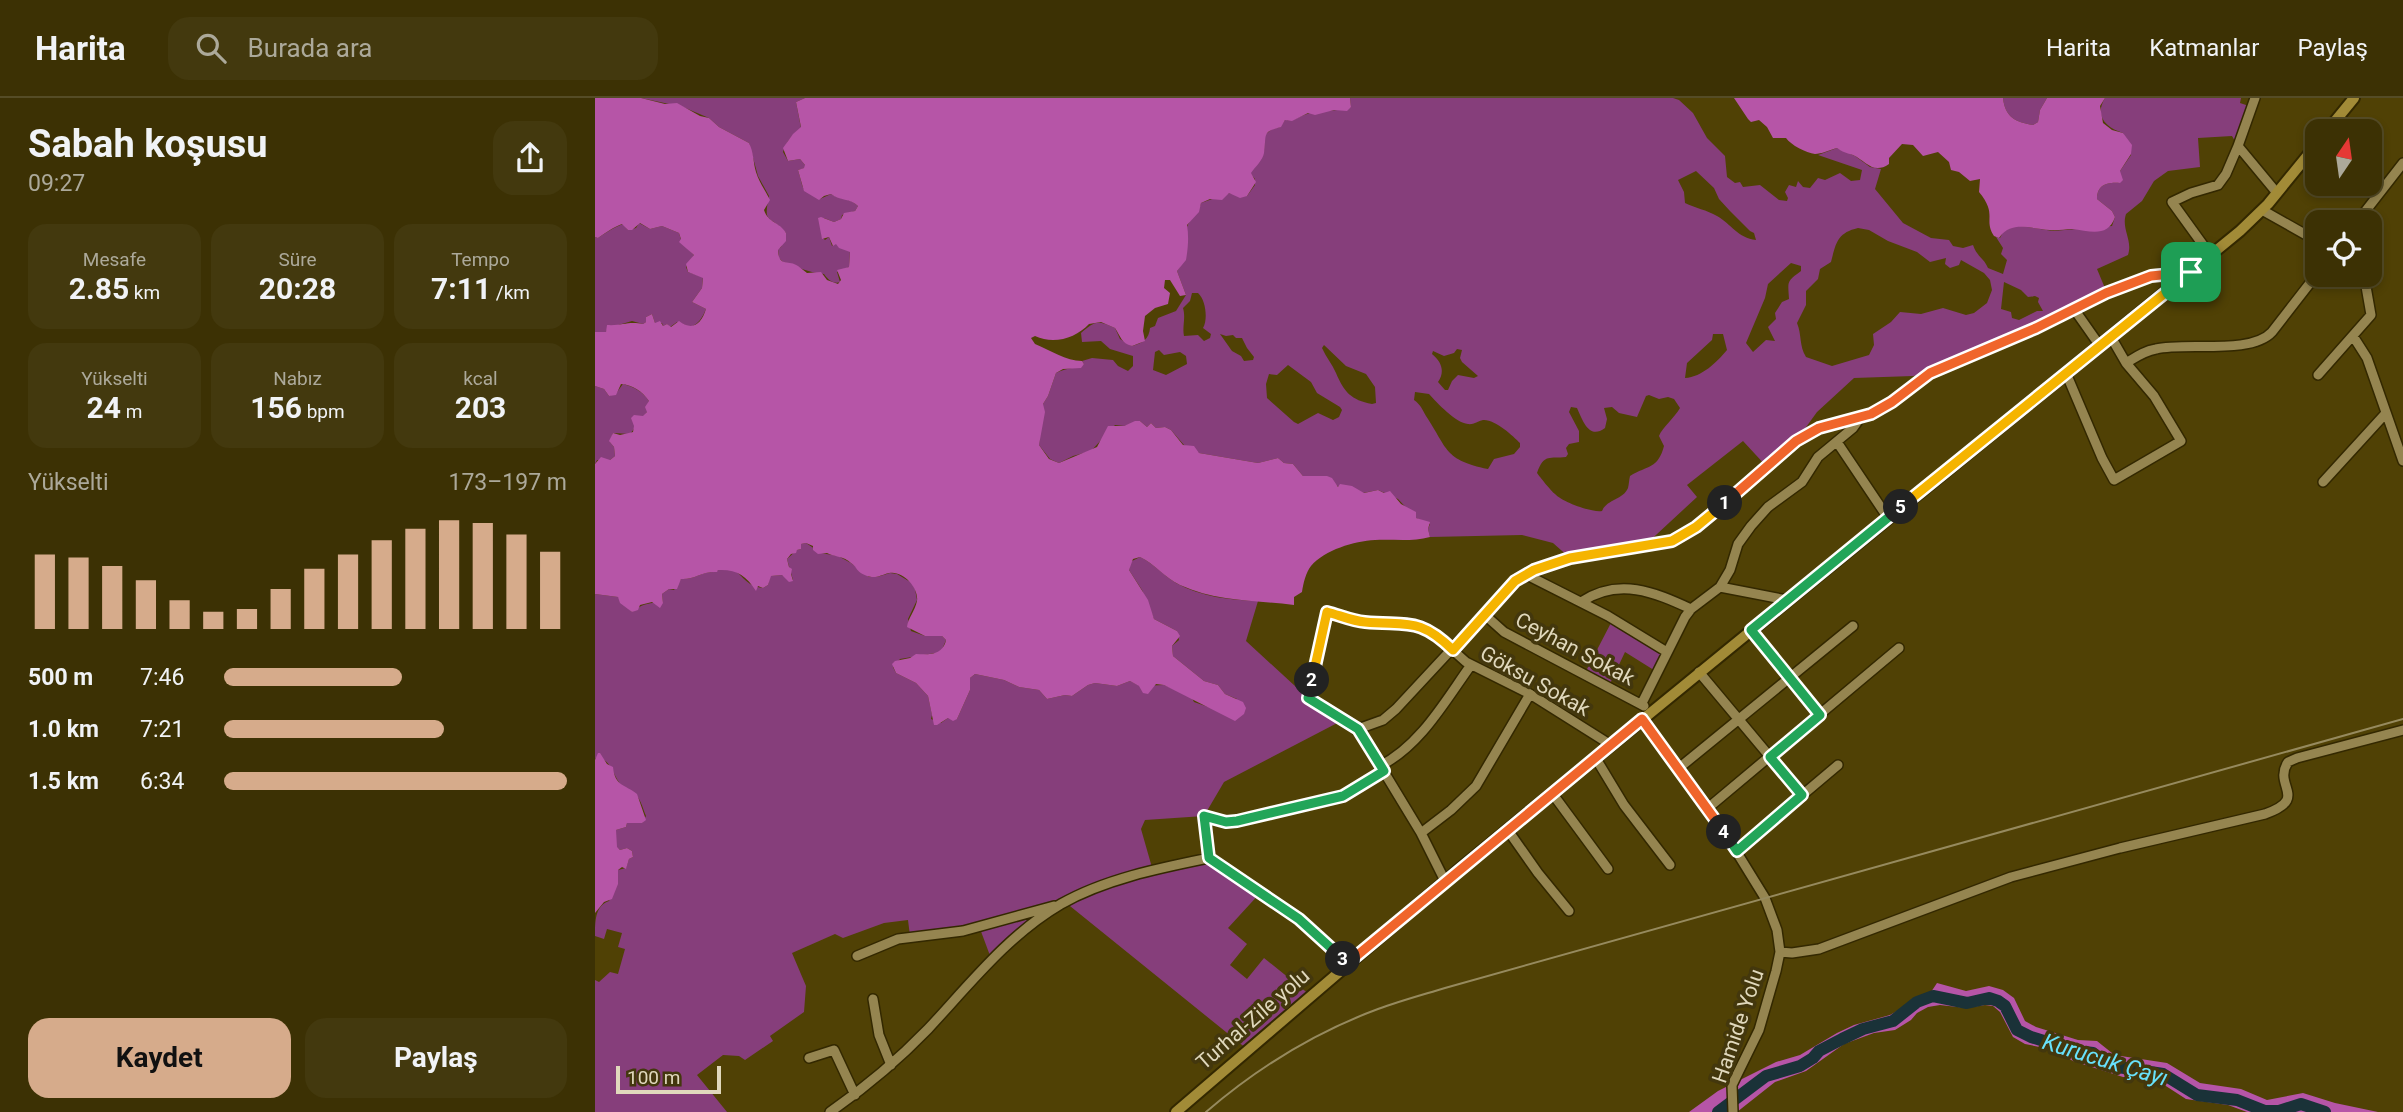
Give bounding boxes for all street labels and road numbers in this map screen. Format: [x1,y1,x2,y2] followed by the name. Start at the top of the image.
[1511,608,1639,691] street label: Ceyhan Sokak
[1476,641,1594,721] street label: Göksu Sokak
[1192,963,1314,1075] street label: Turhal-Zile yolu
[1707,966,1769,1086] street label: Hamide Yolu

